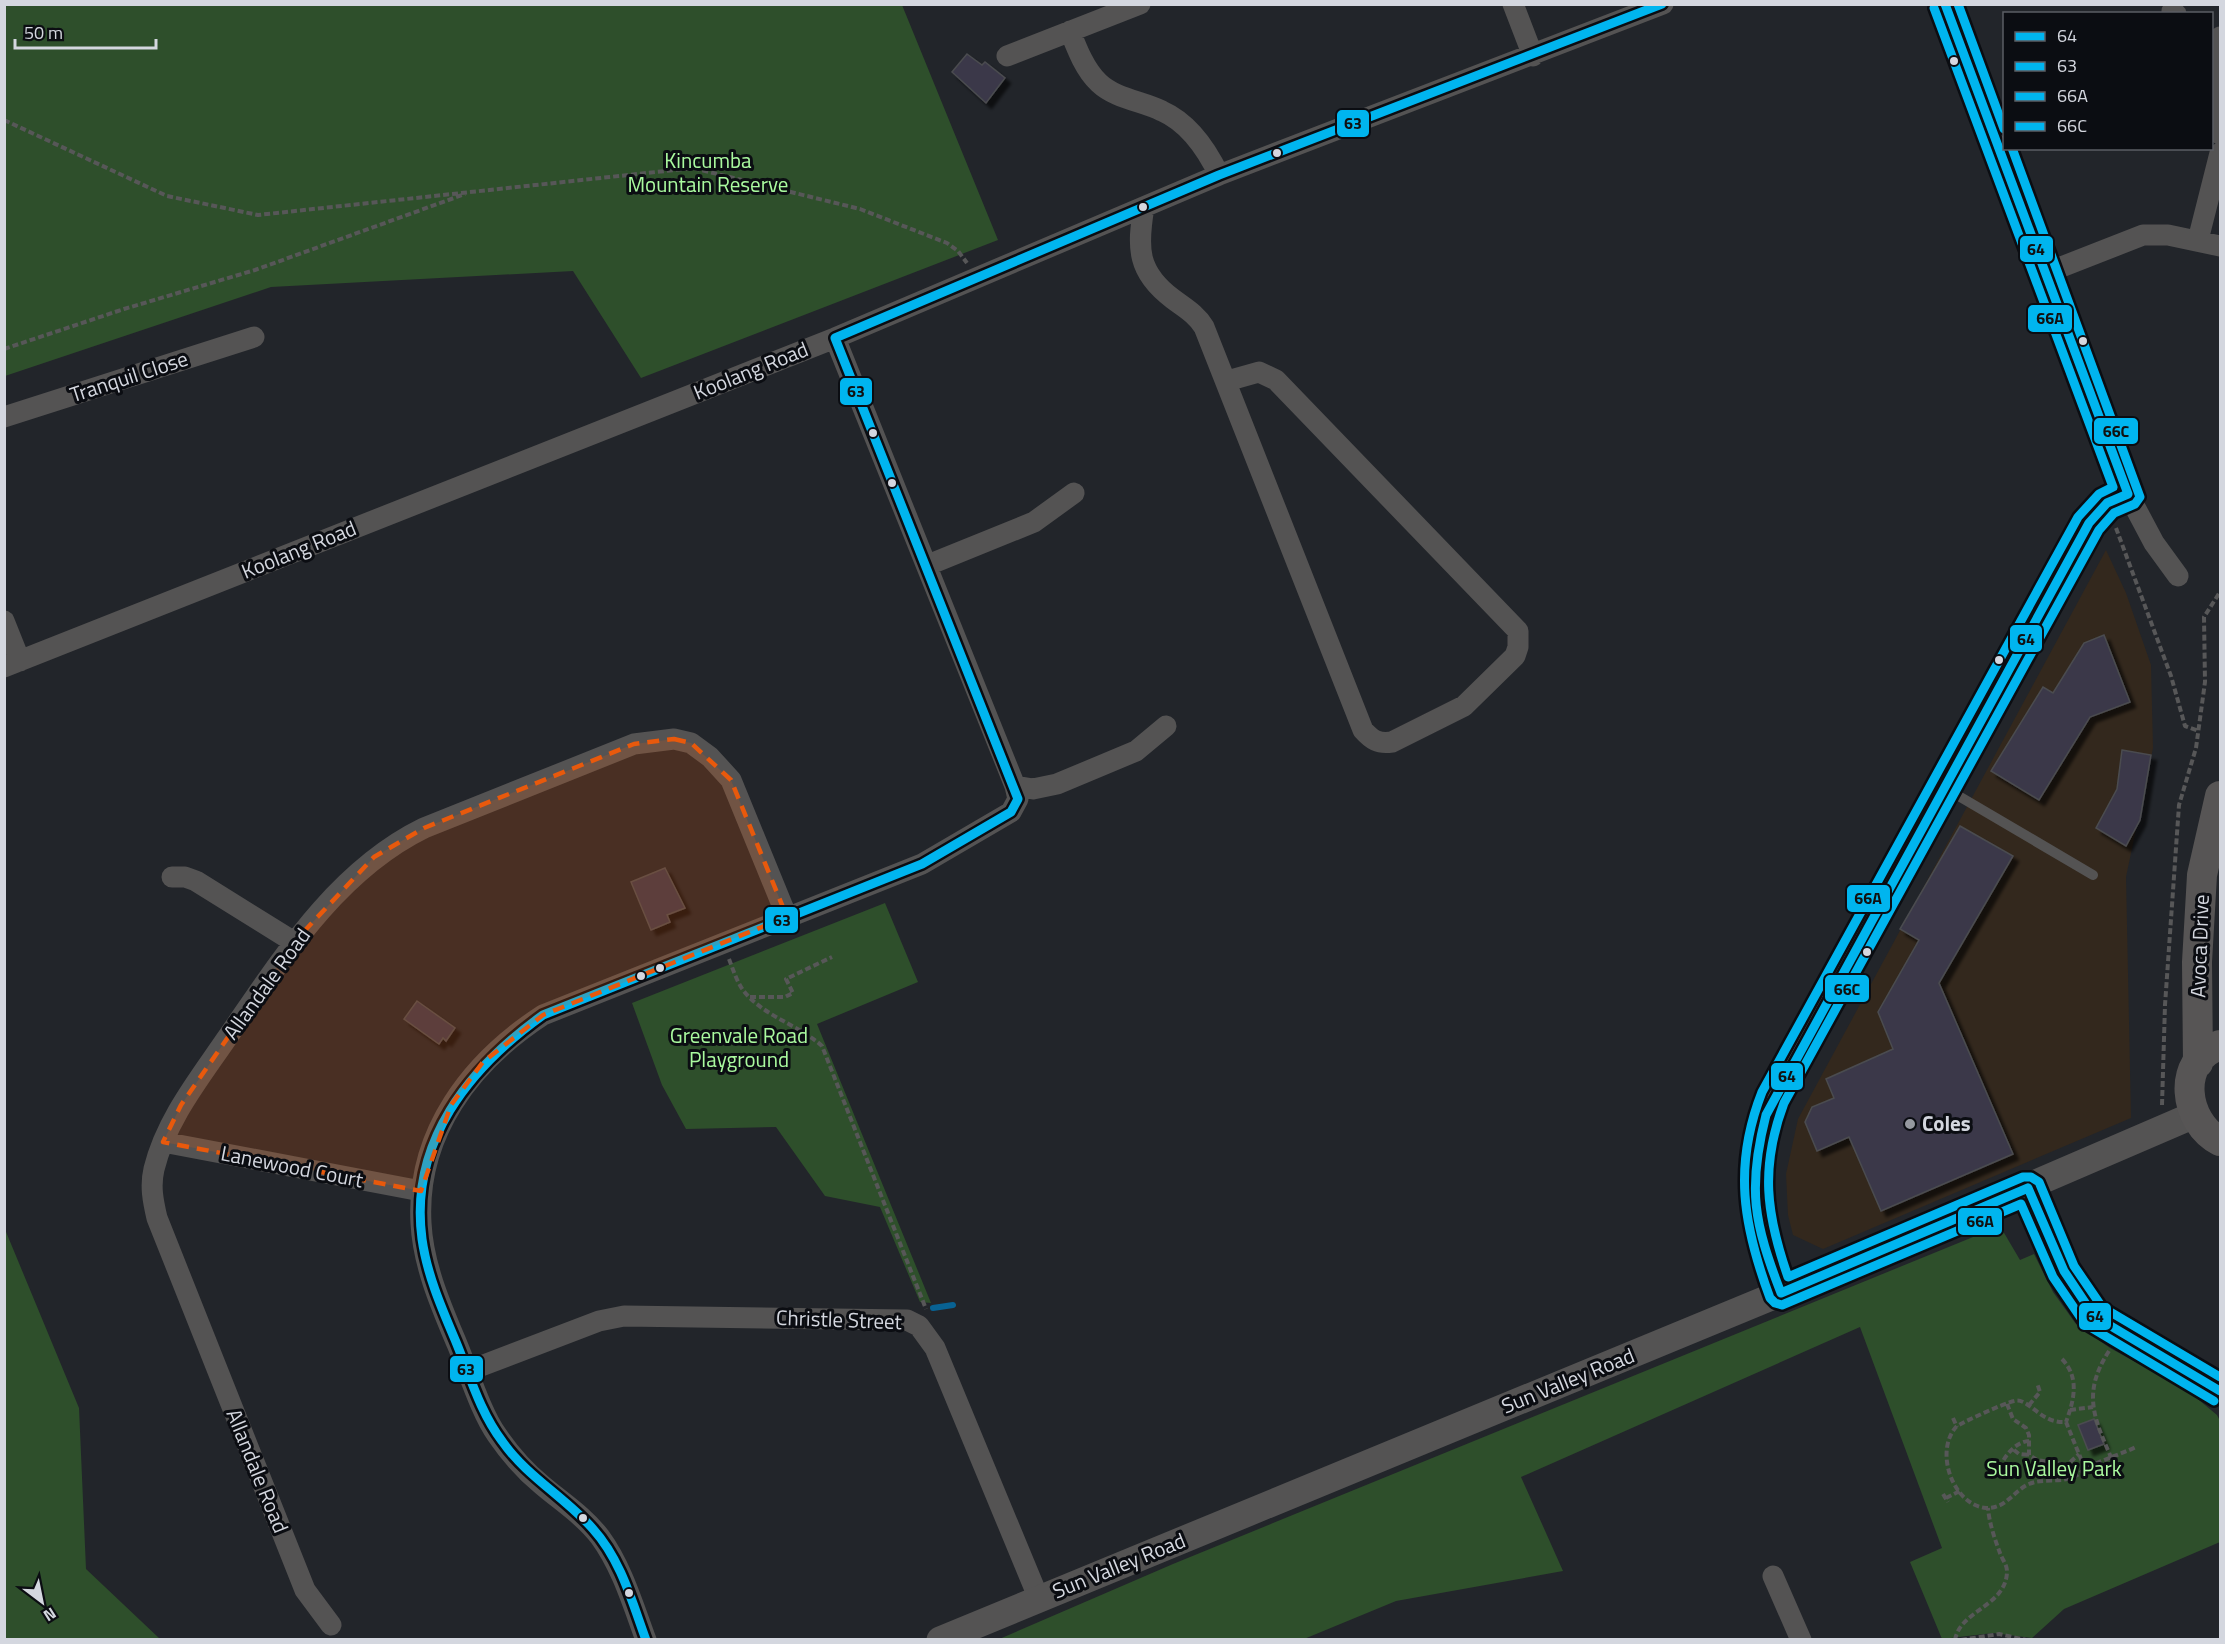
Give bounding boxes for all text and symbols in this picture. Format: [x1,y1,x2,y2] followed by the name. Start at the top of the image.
[15,12,156,50] scale bar
[2003,12,2213,150] legend
[24,19,63,46] text: 50 m
[2057,22,2077,49] text: 64
[2057,52,2077,79] text: 63
[1948,55,1960,67] unlabelled marker
[2057,82,2088,109] text: 66A
[1336,109,1370,138] line badge: 63
[1344,111,1362,135] text: 63
[2057,112,2087,139] text: 66C
[628,144,788,200] park label: Kincumba Mountain Reserve
[1271,147,1283,159] unlabelled marker
[1137,201,1149,213] unlabelled marker
[2019,235,2054,263] line badge: 64
[2027,237,2045,261] text: 64
[2027,304,2073,333] line badge: 66A
[2036,306,2064,330] text: 66A
[688,333,813,408] street label: Koolang Road
[2077,335,2089,347] unlabelled marker
[66,342,192,410] street label: Tranquil Close
[839,377,873,406] line badge: 63
[847,379,865,403] text: 63
[2093,417,2139,445] line badge: 66C
[2103,419,2130,443] text: 66C
[867,427,879,439] unlabelled marker
[886,477,898,489] unlabelled marker
[236,512,361,587] street label: Koolang Road
[2009,624,2043,653] line badge: 64
[2017,627,2035,651] text: 64
[1993,654,2005,666] unlabelled marker
[1846,884,1891,913] line badge: 66A
[1854,886,1882,910] text: 66A
[2181,894,2217,998] street label: Avoca Drive
[764,906,799,934] line badge: 63
[773,908,791,932] text: 63
[215,921,318,1046] street label: Allandale Road
[1861,946,1873,958] unlabelled marker
[654,962,666,974] unlabelled marker
[635,970,647,982] unlabelled marker
[1824,974,1870,1003] line badge: 66C
[1834,977,1861,1001] text: 66C
[670,1019,808,1075] park label: Greenvale Road Playground
[1770,1062,1804,1091] line badge: 64
[1778,1064,1796,1088] text: 64
[1922,1107,1971,1139] place label: Coles
[1903,1117,1917,1131] marker: Coles
[218,1137,367,1196] street label: Lanewood Court
[1957,1207,2003,1236] line badge: 66A
[1966,1209,1994,1233] text: 66A
[776,1301,903,1337] street label: Christle Street
[2078,1302,2112,1331] line badge: 64
[2086,1304,2104,1328] text: 64
[1496,1339,1639,1421] street label: Sun Valley Road
[449,1355,484,1383] line badge: 63
[457,1357,475,1381] text: 63
[219,1404,297,1537] street label: Allandale Road
[1986,1452,2122,1484] park label: Sun Valley Park
[577,1512,589,1524] unlabelled marker
[1047,1524,1190,1606] street label: Sun Valley Road
[12,1572,72,1632] north arrow
[623,1587,635,1599] unlabelled marker
[39,1602,61,1628] text: N

